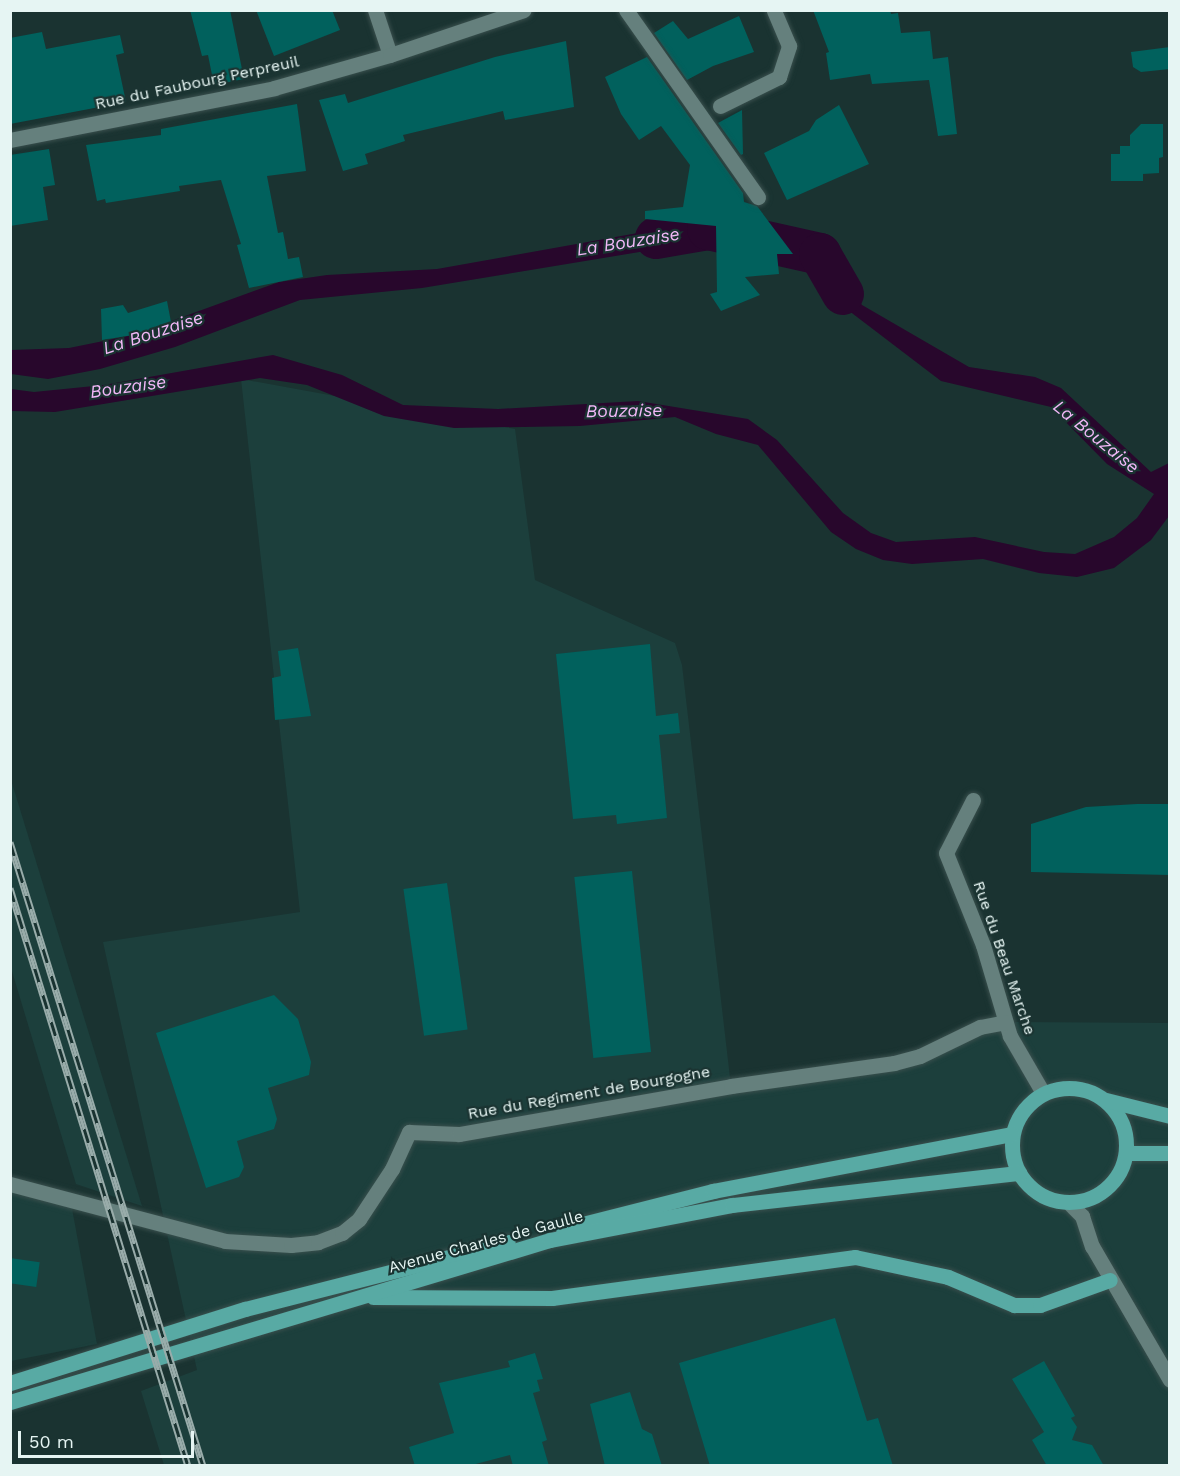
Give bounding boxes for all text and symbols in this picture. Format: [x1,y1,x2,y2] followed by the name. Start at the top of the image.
[93,52,301,114] street label: Rue du Faubourg Perpreuil
[575,223,681,261] water label: La Bouzaise
[100,307,206,359] water label: La Bouzaise
[88,371,168,403] water label: Bouzaise
[1049,396,1143,478] water label: La Bouzaise
[585,400,663,422] water label: Bouzaise
[969,879,1039,1037] street label: Rue du Beau Marche
[466,1062,712,1124] street label: Rue du Regiment de Bourgogne
[387,1207,585,1277] street label: Avenue Charles de Gaulle
[21,1419,196,1457] scale bar
[29,1431,74,1452] text: 50 m

